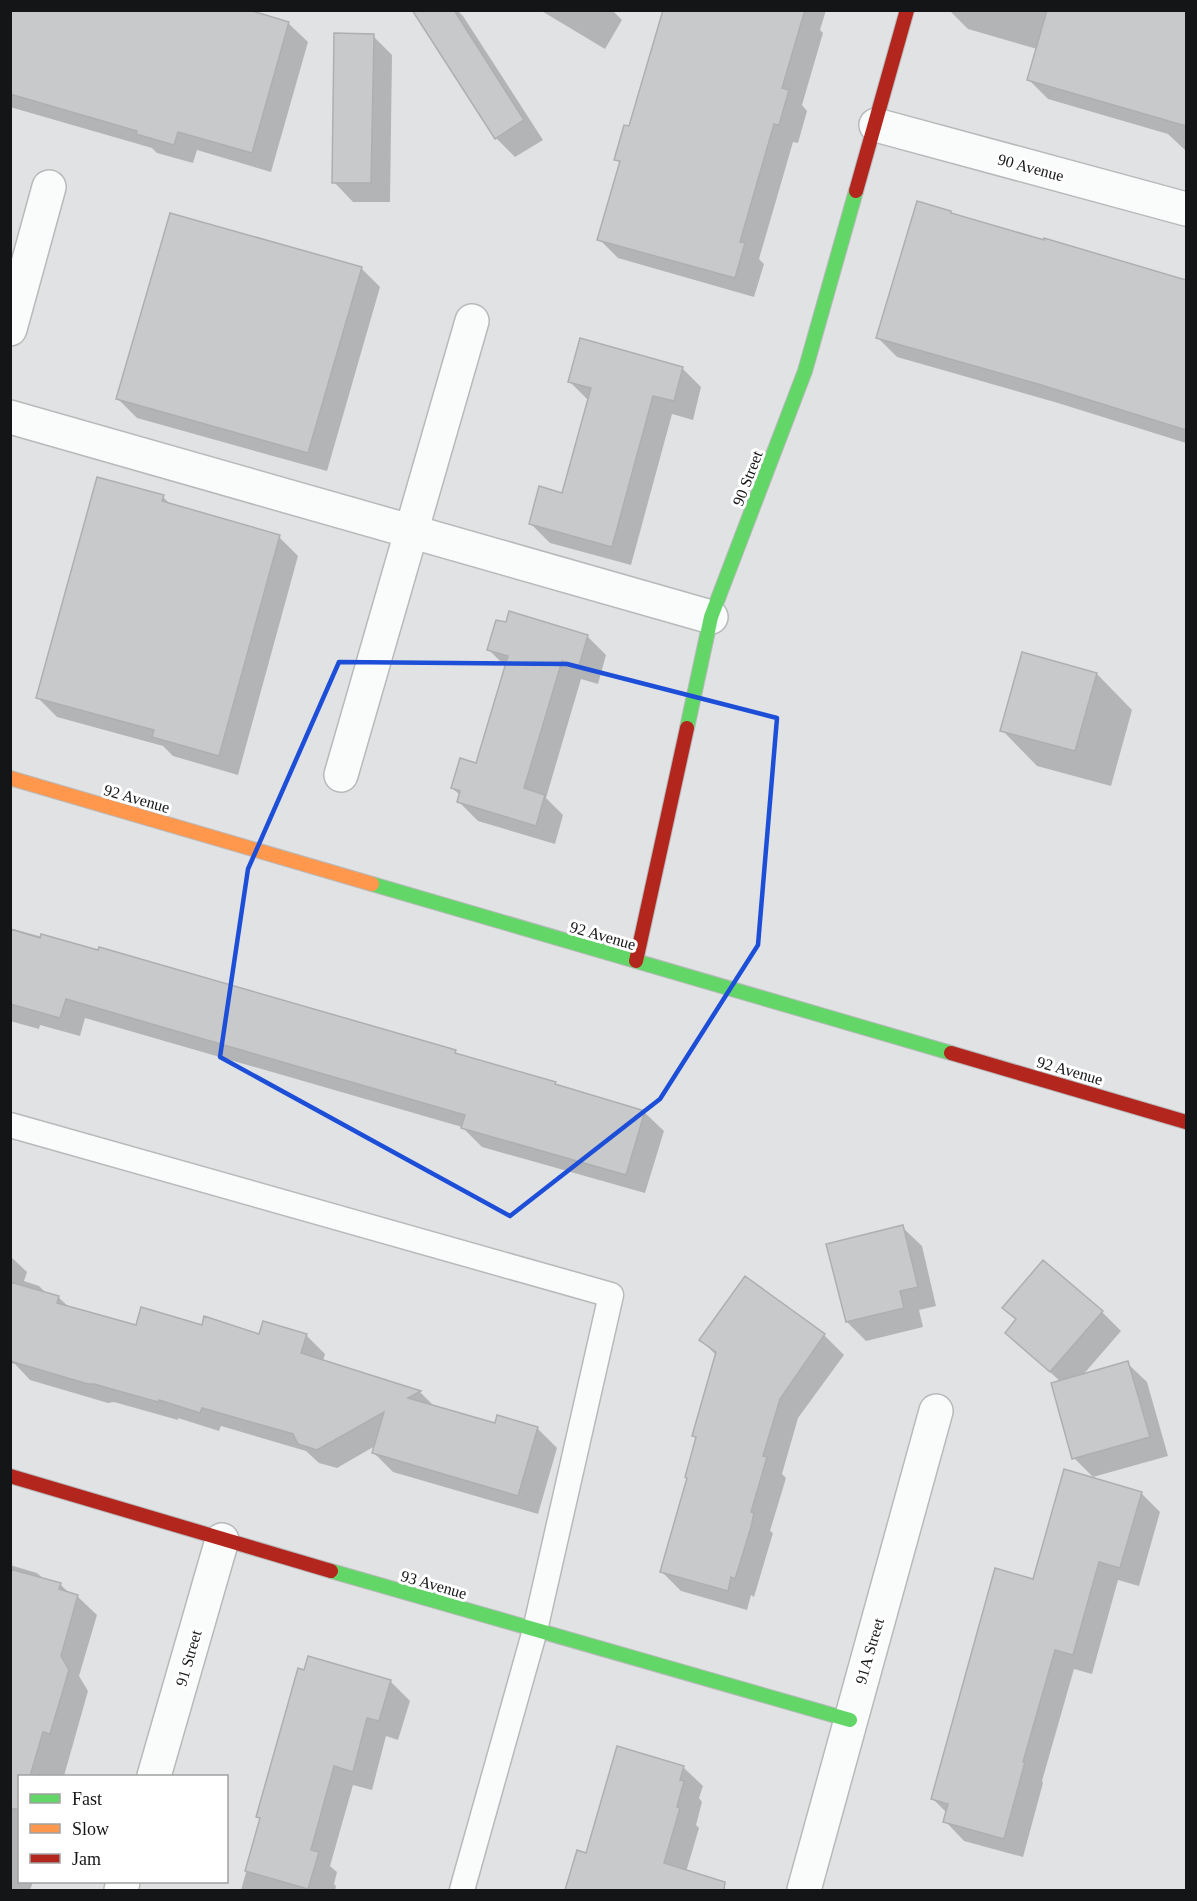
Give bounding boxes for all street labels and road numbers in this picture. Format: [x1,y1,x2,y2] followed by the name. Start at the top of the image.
[996,151,1066,184] street label: 90 Avenue
[729,448,766,508] street label: 90 Street
[102,781,172,816] street label: 92 Avenue
[568,918,638,953] street label: 92 Avenue
[1035,1053,1105,1088] street label: 92 Avenue
[399,1567,469,1602] street label: 93 Avenue
[852,1616,887,1686] street label: 91A Street
[172,1628,205,1688] street label: 91 Street

